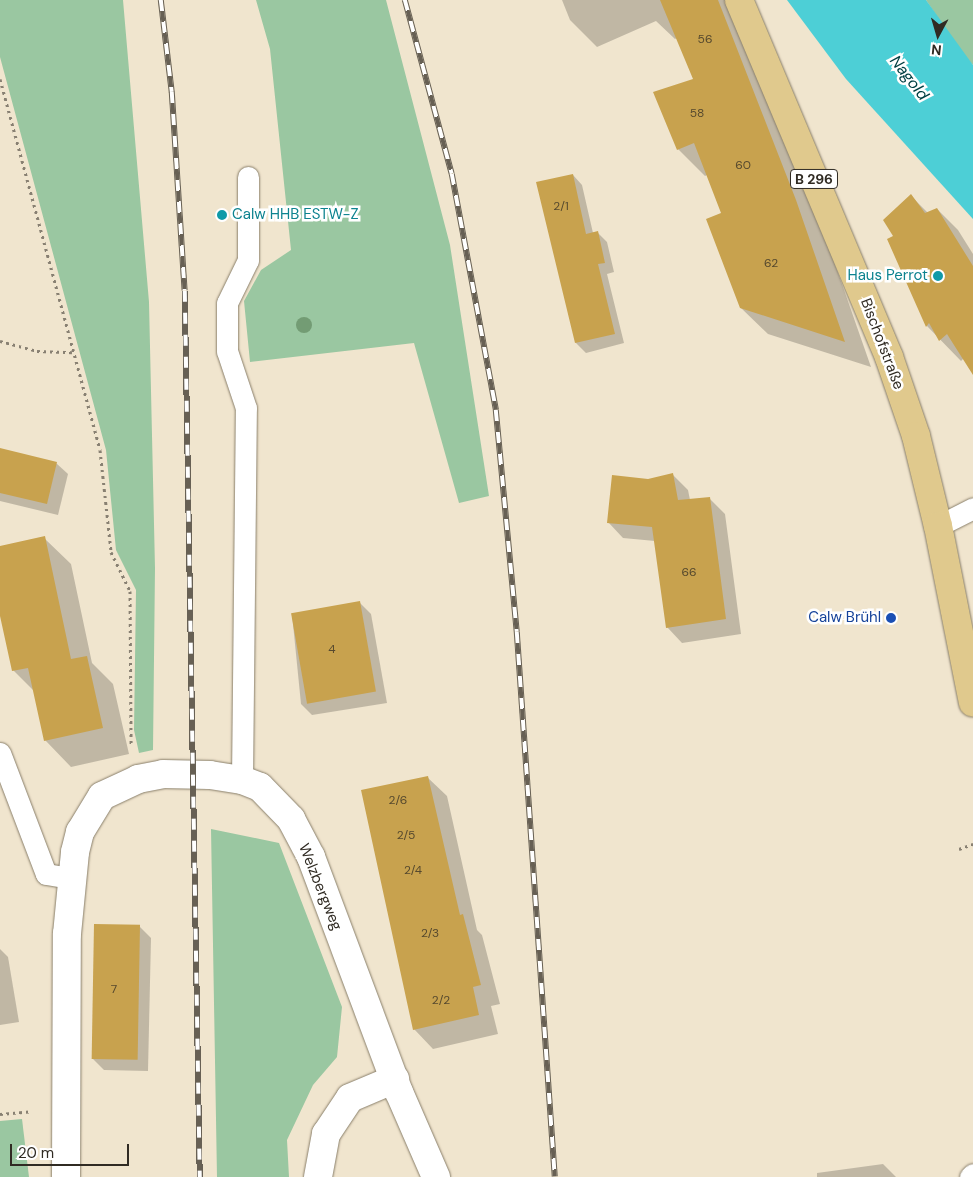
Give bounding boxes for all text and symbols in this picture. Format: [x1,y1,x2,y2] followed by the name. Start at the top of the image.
[913,10,963,60] north arrow
[698,33,712,47] house number: 56
[930,40,942,59] text: N
[886,52,932,104] water label: Nagold
[690,107,704,121] house number: 58
[735,159,751,173] house number: 60
[789,168,839,190] road number: B 296
[553,200,569,214] house number: 2/1
[232,206,359,224] place label: Calw HHB ESTW-Z
[216,209,228,221] marker: Calw HHB ESTW-Z
[764,257,778,271] house number: 62
[847,267,928,285] place label: Haus Perrot
[932,270,944,282] marker: Haus Perrot
[856,296,908,392] street label: Bischofstraße
[681,566,697,580] house number: 66
[808,609,881,627] place label: Calw Brühl
[885,612,897,624] marker: Calw Brühl
[328,643,336,657] house number: 4
[389,794,407,808] house number: 2/6
[397,829,415,843] house number: 2/5
[294,841,346,933] street label: Welzbergweg
[404,864,422,878] house number: 2/4
[421,927,439,941] house number: 2/3
[111,983,117,997] house number: 7
[432,994,450,1008] house number: 2/2
[12,1134,131,1166] scale bar
[18,1143,54,1163] text: 20 m

